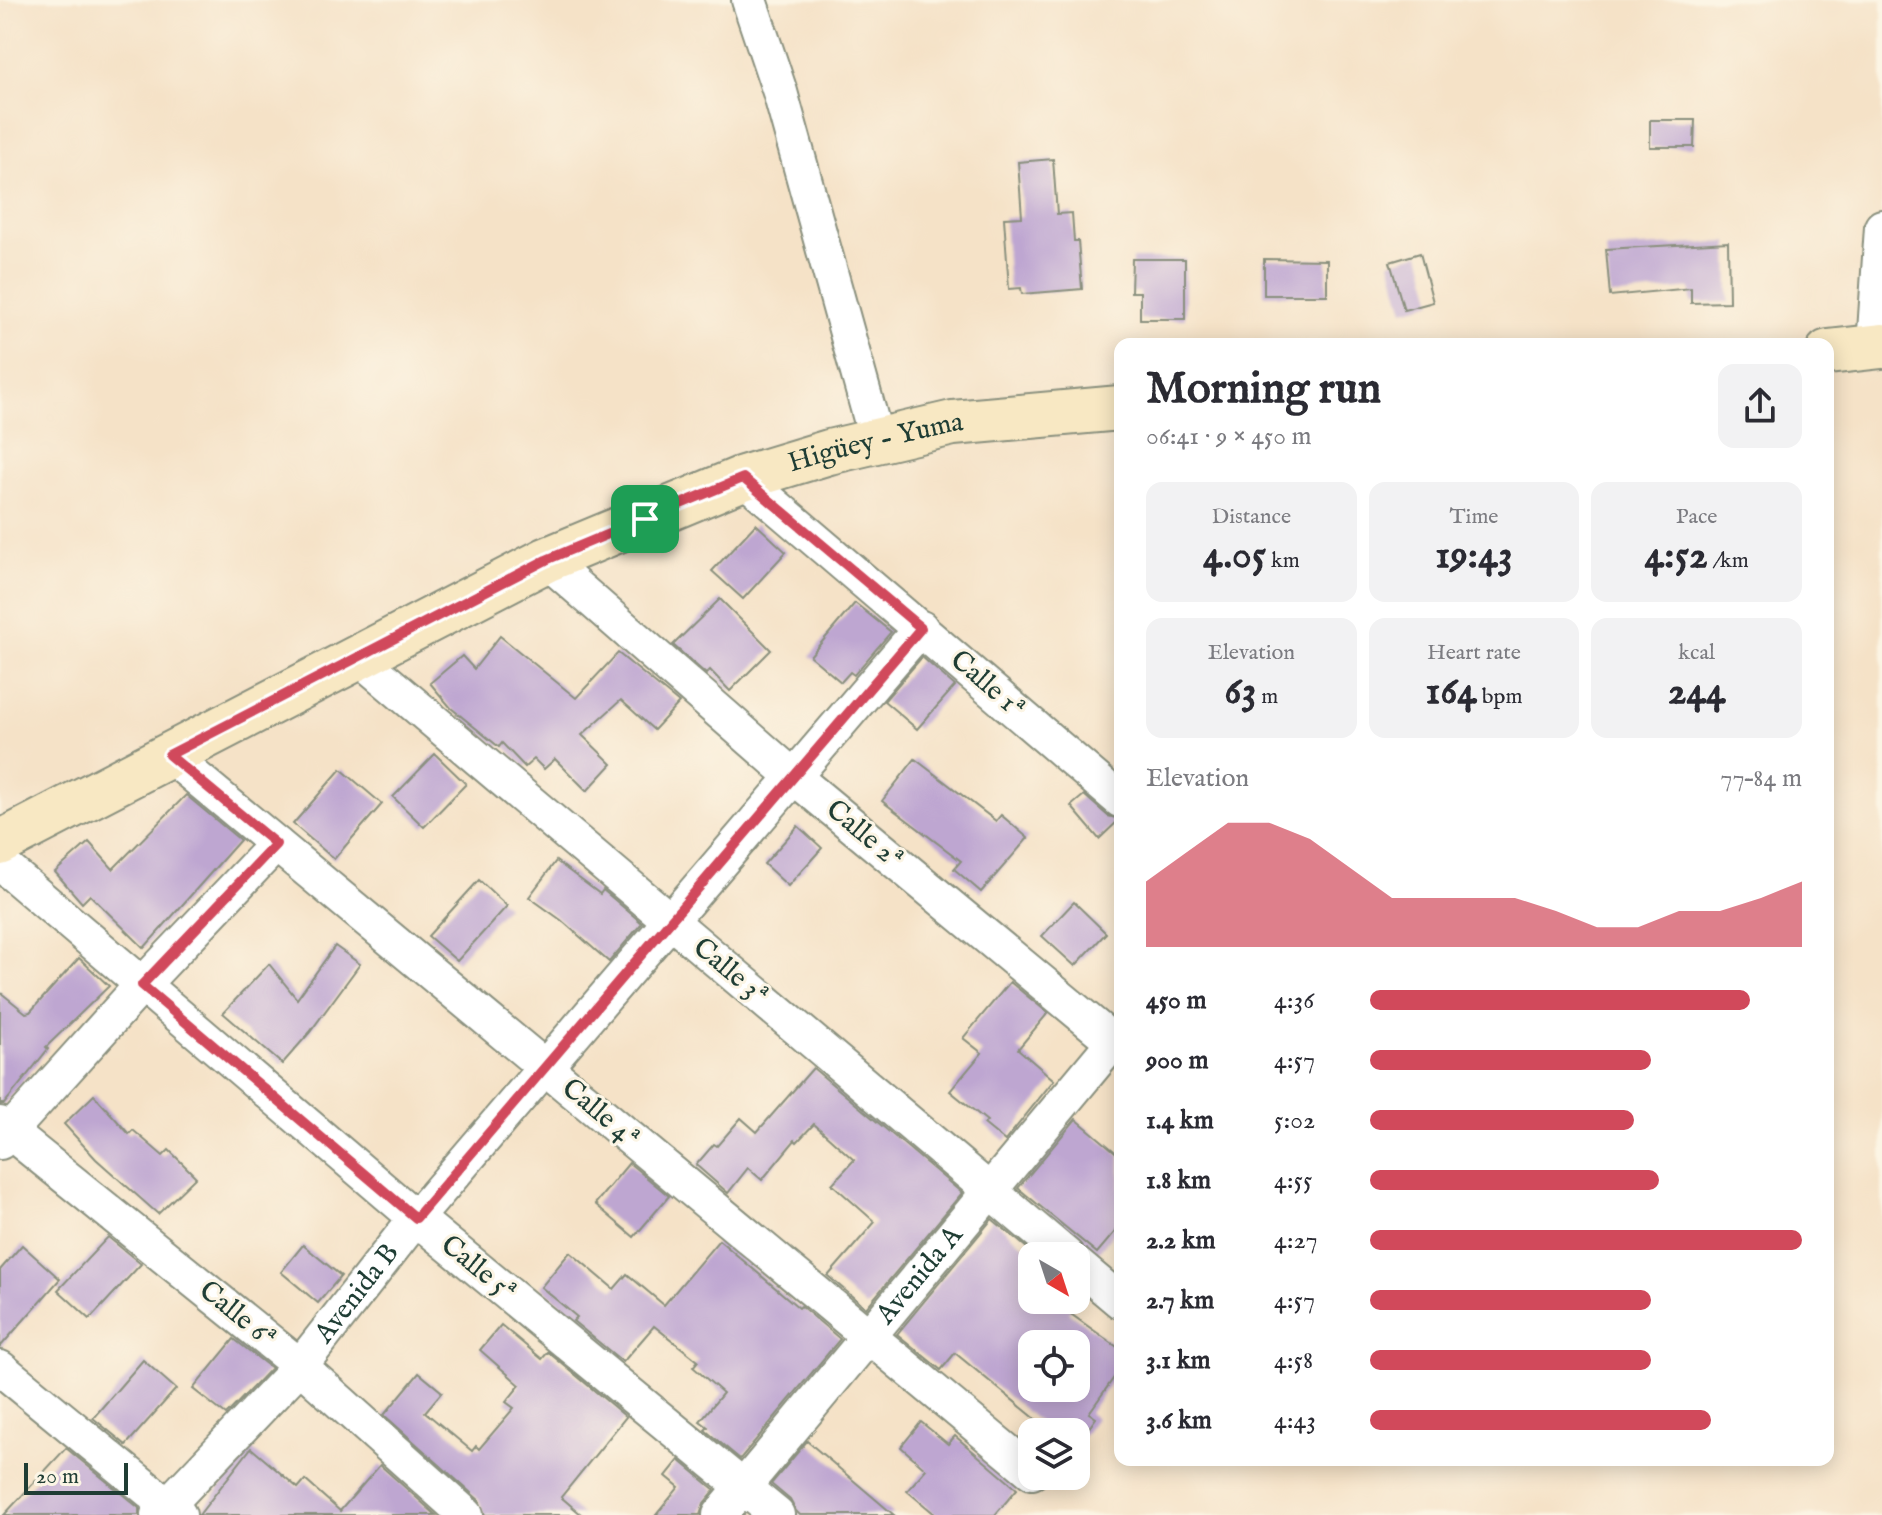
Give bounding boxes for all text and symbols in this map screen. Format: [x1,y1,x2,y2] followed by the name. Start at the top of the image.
[1146,362,1381,418] text: Morning run
[1718,364,1802,448] button: share
[784,405,966,481] street label: Higüey - Yuma
[1146,420,1312,453] text: 06:41 · 9 × 450 m
[611,485,679,553] pin
[623,497,667,541] icon: arrive
[1212,503,1291,531] text: Distance
[1450,503,1498,531] text: Time
[1676,503,1717,531] text: Pace
[1203,531,1266,582] text: 4.05
[1435,531,1513,582] text: 19:43
[1644,531,1708,582] text: 4:52
[1266,547,1300,575] text: km
[1708,547,1749,575] text: /km
[1208,639,1295,667] text: Elevation
[1427,639,1521,667] text: Heart rate
[1678,639,1715,667] text: kcal
[943,643,1031,727] street label: Calle 1ª
[1225,667,1256,718] text: 63
[1426,667,1477,718] text: 164
[1668,667,1726,718] text: 244
[1256,683,1278,711] text: m
[1477,683,1522,711] text: bpm
[1146,762,1249,795] text: Elevation
[1720,762,1802,795] text: 77–84 m
[818,793,910,877] street label: Calle 2ª
[685,931,775,1013] street label: Calle 3ª
[1146,984,1207,1017] text: 450 m
[1274,984,1314,1017] text: 4:36
[1146,1044,1209,1077] text: 900 m
[1274,1044,1315,1077] text: 4:57
[554,1071,646,1157] street label: Calle 4ª
[1146,1104,1214,1137] text: 1.4 km
[1274,1104,1315,1137] text: 5:02
[1146,1164,1211,1197] text: 1.8 km
[1274,1164,1312,1197] text: 4:55
[868,1218,971,1332] street label: Avenida A
[1146,1224,1216,1257] text: 2.2 km
[1274,1224,1318,1257] text: 4:27
[433,1228,523,1310] street label: Calle 5ª
[306,1236,407,1351] street label: Avenida B
[1018,1242,1090,1314] north arrow
[1018,1242,1090,1490] map controls
[191,1273,283,1357] street label: Calle 6ª
[1146,1284,1214,1317] text: 2.7 km
[1274,1284,1315,1317] text: 4:57
[1018,1330,1090,1402] button: locate
[1146,1344,1211,1377] text: 3.1 km
[1274,1344,1313,1377] text: 4:58
[1146,1404,1212,1437] text: 3.6 km
[1274,1404,1316,1437] text: 4:43
[1018,1418,1090,1490] button: layers
[24,1459,128,1495] scale bar
[36,1463,79,1491] text: 20 m

